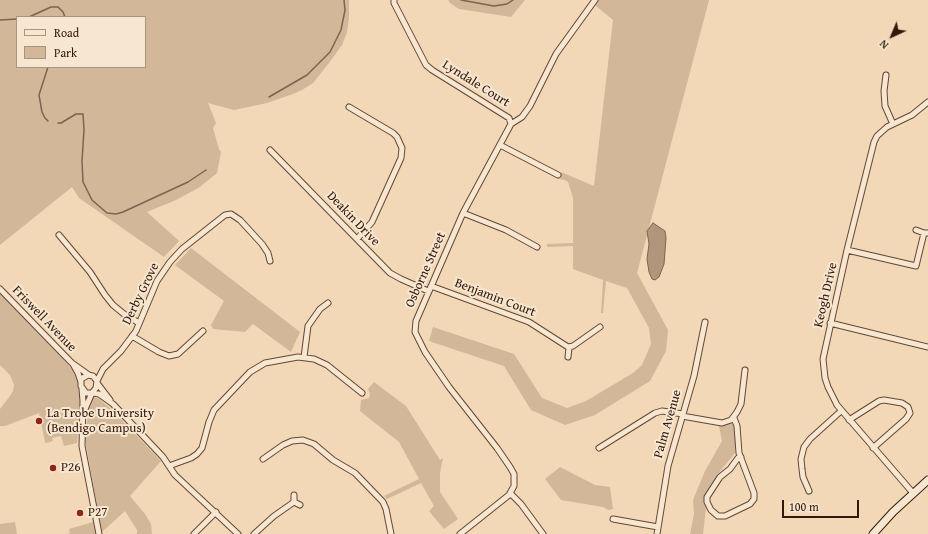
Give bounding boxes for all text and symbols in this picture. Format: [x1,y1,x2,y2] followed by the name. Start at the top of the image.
[16,16,146,68] legend
[872,16,912,56] north arrow
[54,24,79,41] text: Road
[875,36,892,53] text: N
[54,44,77,61] text: Park
[439,57,513,111] street label: Lyndale Court
[323,189,383,249] street label: Deakin Drive
[402,230,450,310] street label: Osborne Street
[119,261,163,327] street label: Derby Grove
[811,261,841,329] street label: Keogh Drive
[452,275,538,321] street label: Benjamin Court
[9,283,79,355] street label: Friswell Avenue
[651,388,685,460] street label: Palm Avenue
[47,406,154,437] place label: La Trobe University (Bendigo Campus)
[34,416,44,426] marker: La Trobe University (Bendigo Campus)
[61,460,81,476] place label: P26
[48,463,58,473] marker: P26
[784,492,861,518] scale bar
[789,498,819,515] text: 100 m
[88,505,108,521] place label: P27
[75,508,85,518] marker: P27

